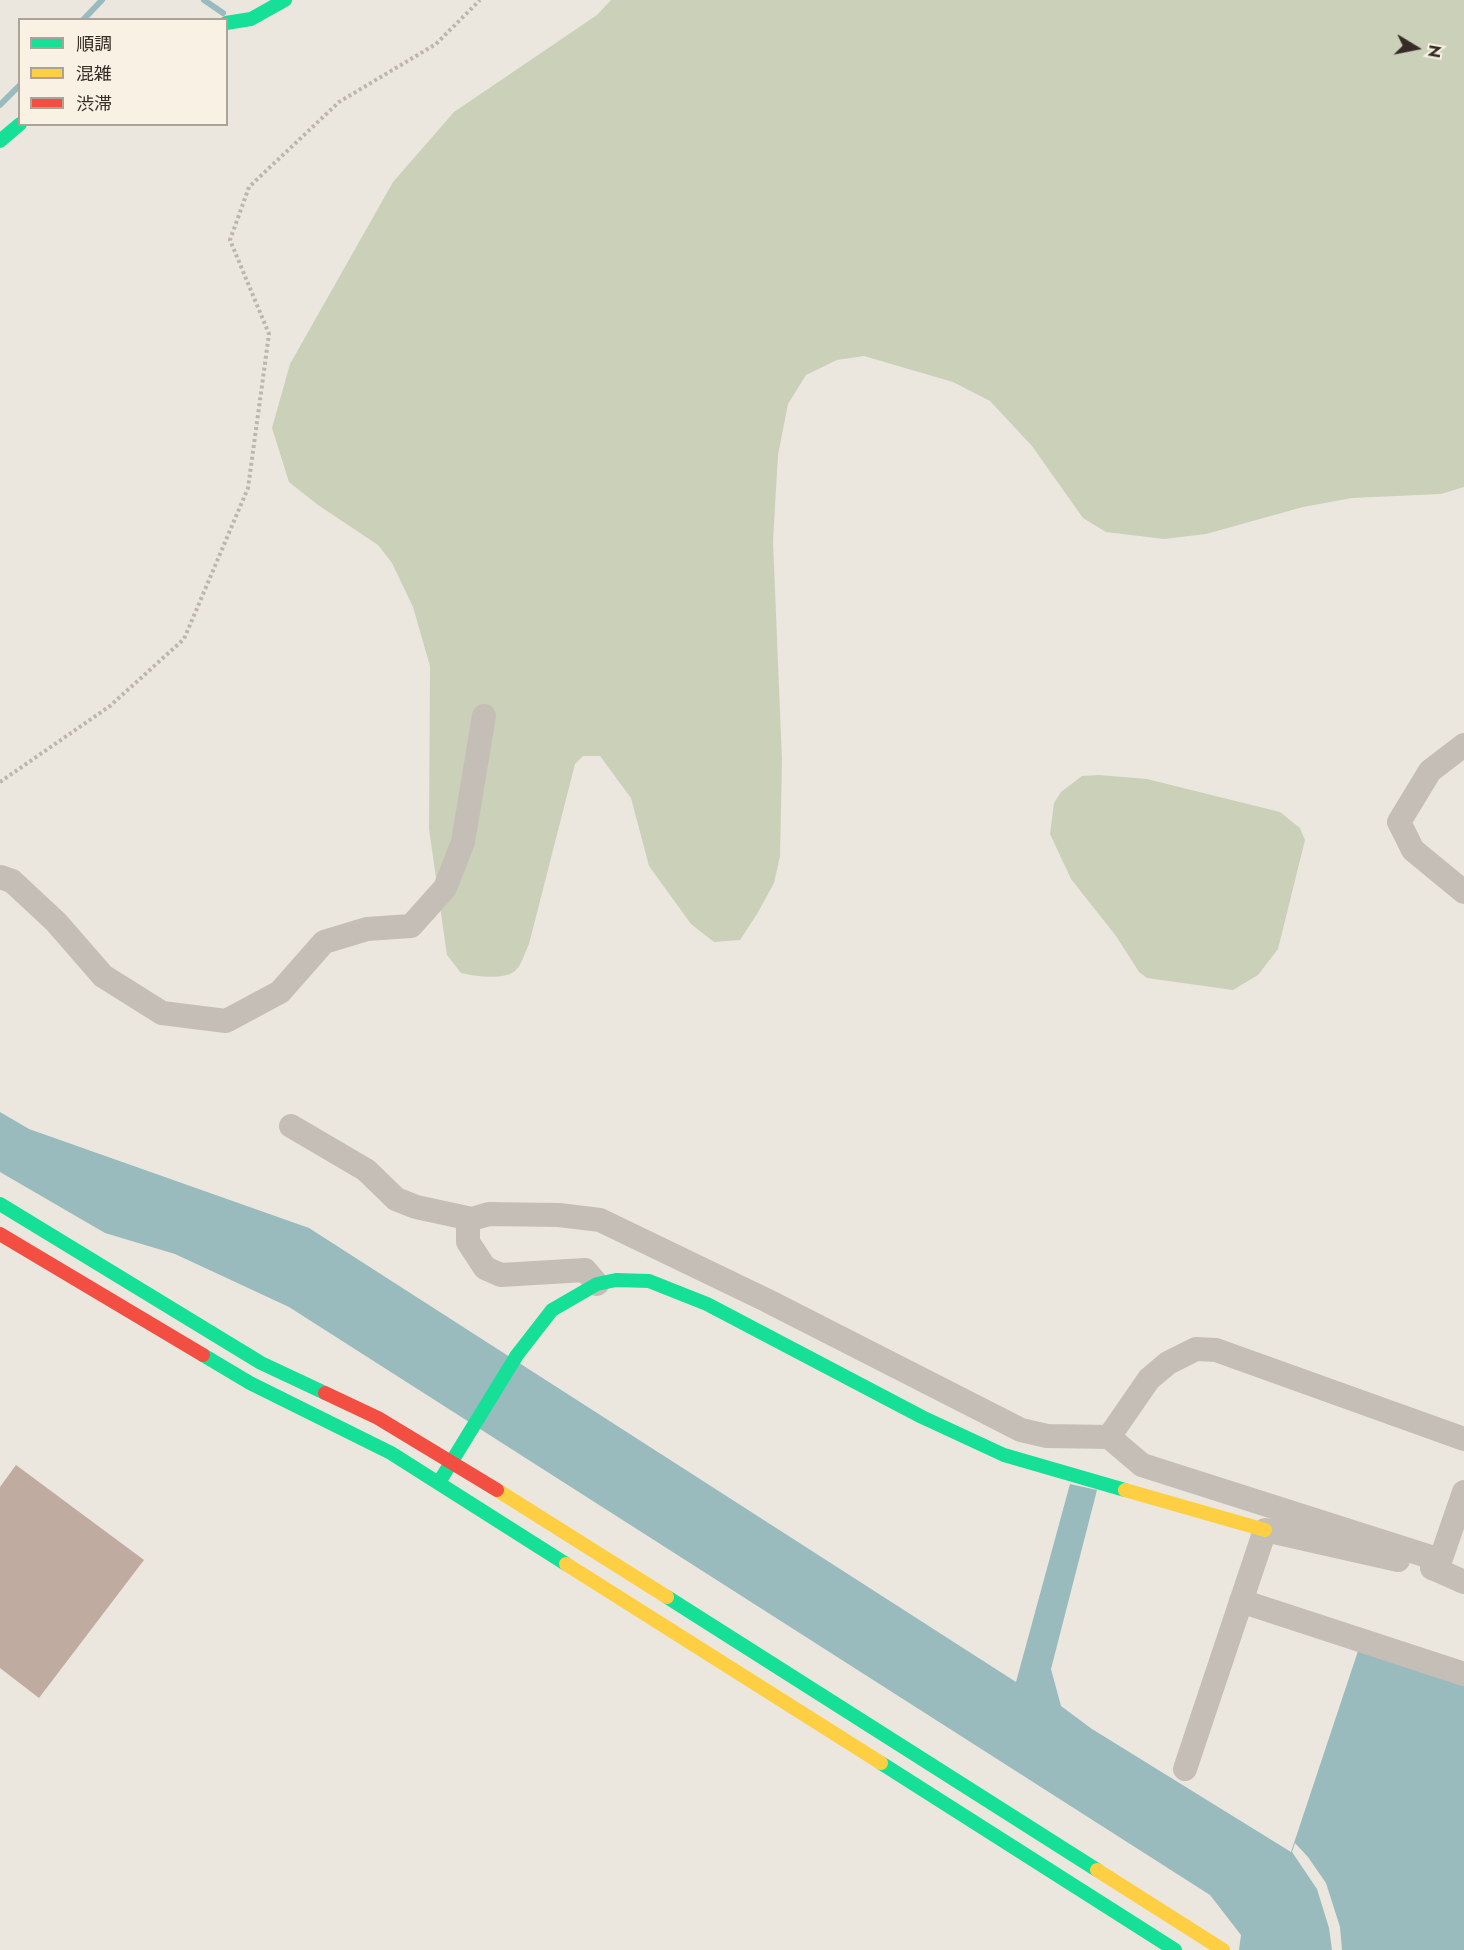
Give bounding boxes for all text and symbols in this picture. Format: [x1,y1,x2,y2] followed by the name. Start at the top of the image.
[18,18,228,126] legend
[1386,18,1446,78] north arrow
[76,31,112,57] text: 順調
[1422,43,1447,59] text: N
[76,61,112,87] text: 混雑
[76,91,112,117] text: 渋滞

